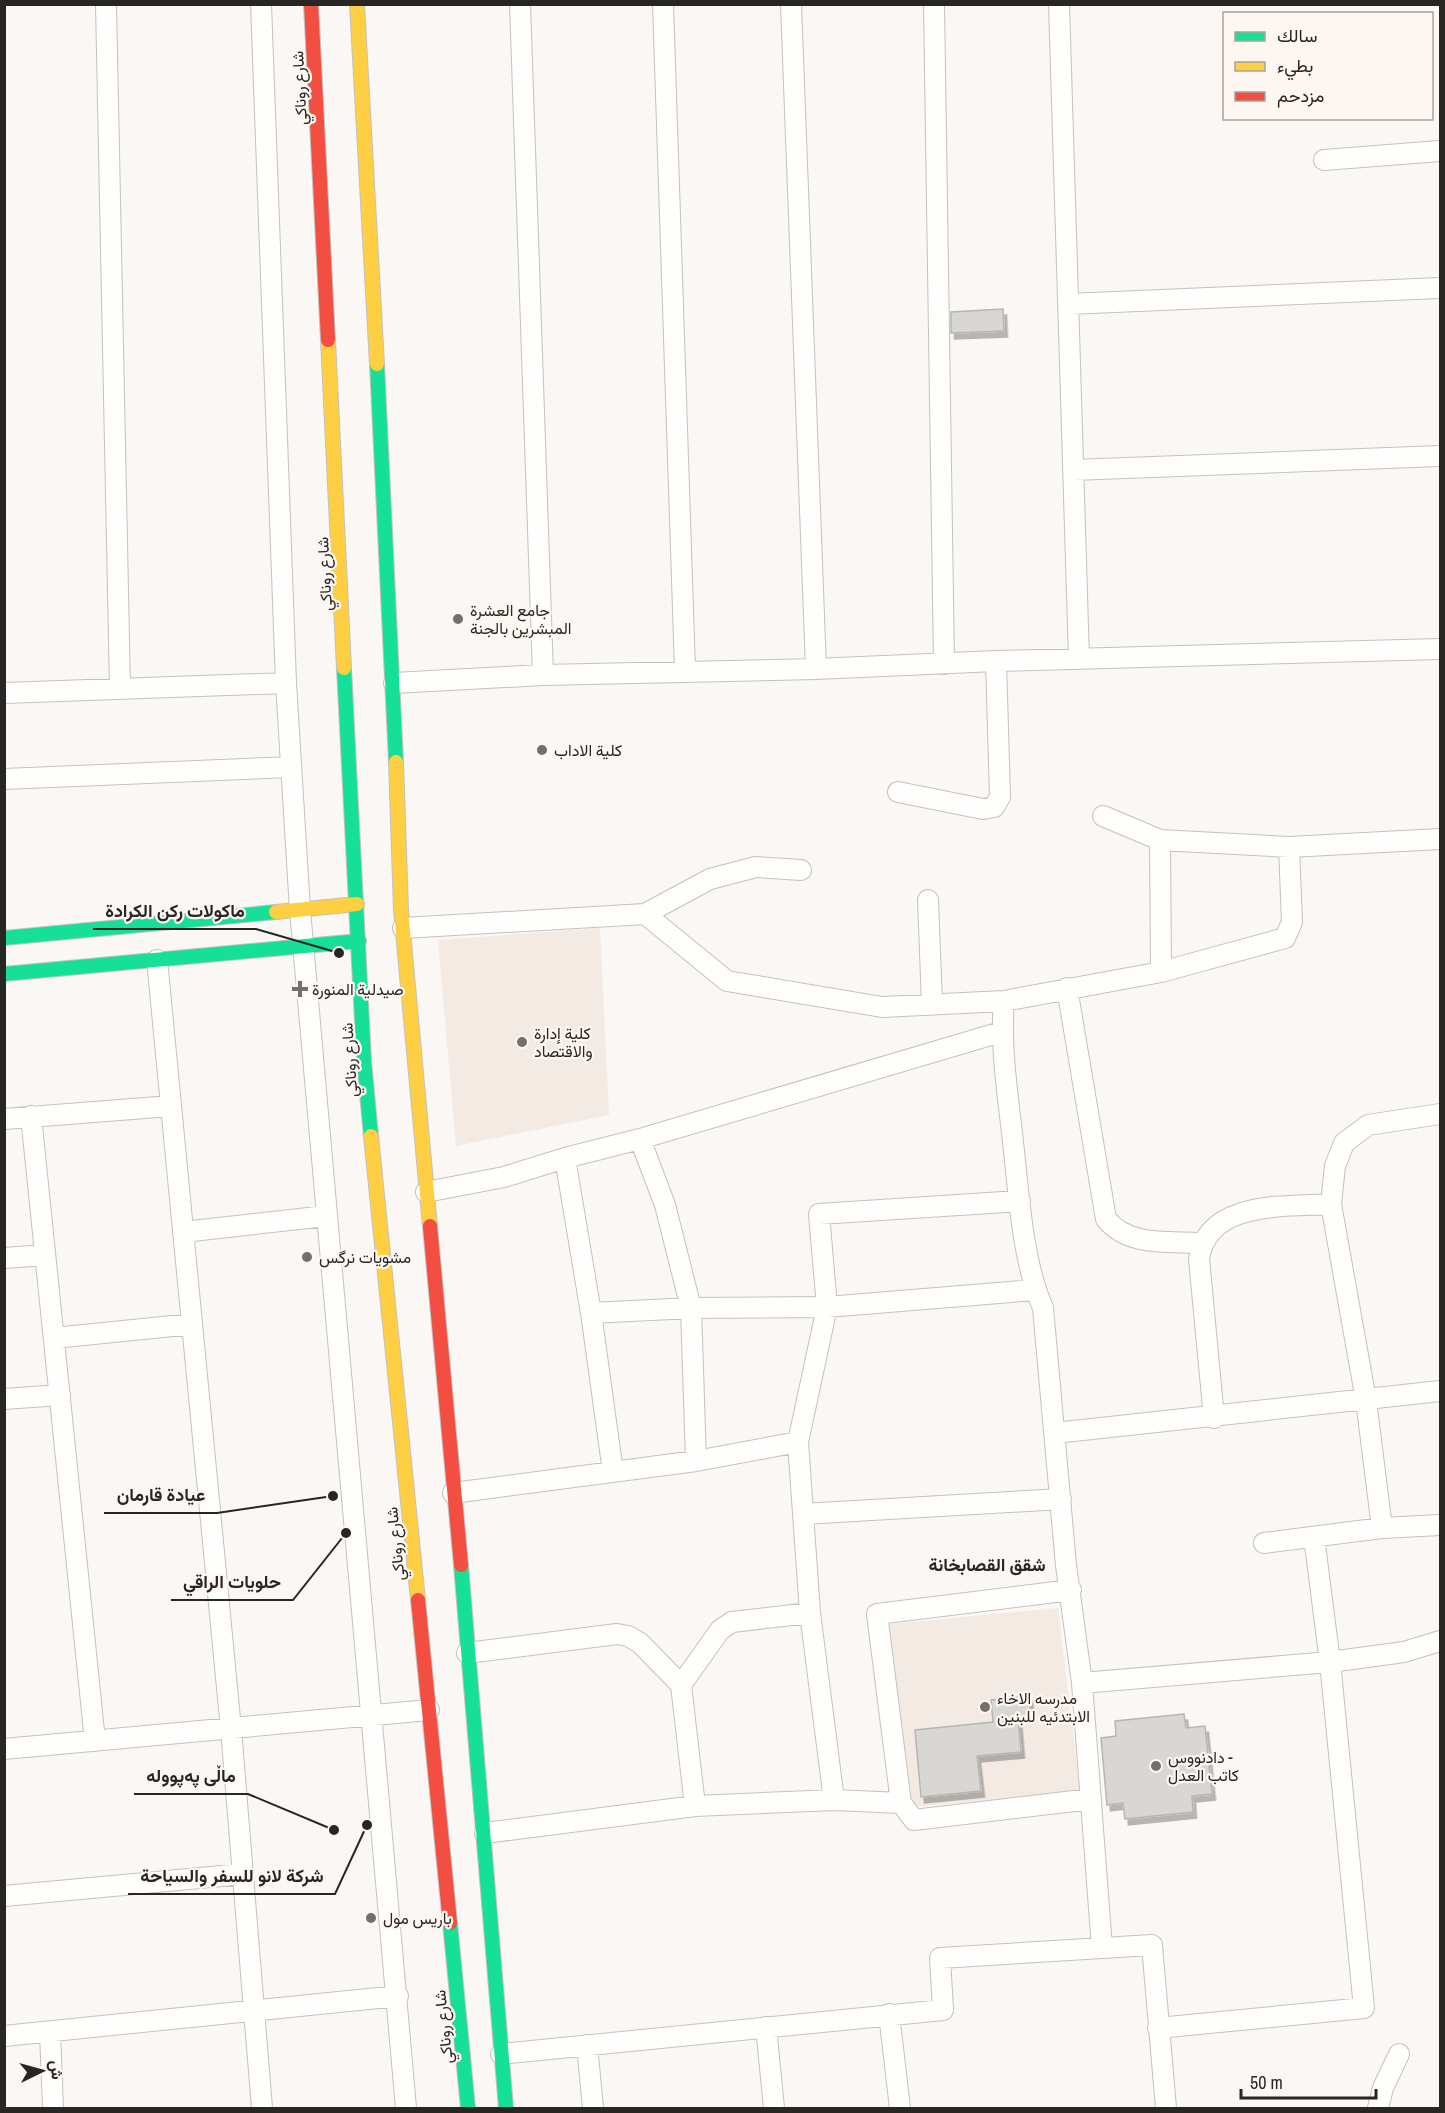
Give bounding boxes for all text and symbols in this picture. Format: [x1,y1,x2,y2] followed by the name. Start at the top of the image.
[1223,12,1433,120] legend
[1277,23,1317,48] text: سالك
[286,50,315,126] street label: شارع روناكي
[1277,53,1313,81] text: بطيء
[1277,83,1324,108] text: مزدحم
[311,536,340,612] street label: شارع روناكي
[470,599,572,639] place label: جامع العشرة المبشرين بالجنة
[451,612,465,626] marker: جامع العشرة المبشرين بالجنة
[554,739,622,761] place label: كلية الاداب
[535,743,549,757] marker: كلية الاداب
[93,893,256,929] callout: ماكولات ركن الكرادة
[105,898,245,923] text: ماكولات ركن الكرادة
[312,978,404,1000] place label: صيدلية المنورة
[293,982,307,996] marker: صيدلية المنورة
[335,1022,366,1098] street label: شارع روناكي
[534,1022,593,1062] place label: كلية إدارة والاقتصاد
[515,1035,529,1049] marker: كلية إدارة والاقتصاد
[319,1246,411,1268] place label: مشويات نرگس
[300,1250,314,1264] marker: مشويات نرگس
[104,1477,217,1513] callout: عيادة قارمان
[117,1482,205,1507] text: عيادة قارمان
[380,1506,413,1582] street label: شارع روناكي
[928,1552,1046,1577] district label: شقق القصابخانة
[171,1564,293,1600] callout: حلويات الراقي
[183,1569,281,1597] text: حلويات الراقي
[997,1687,1090,1727] place label: مدرسه الاخاء الابتدئيه للبنين
[978,1700,992,1714] marker: مدرسه الاخاء الابتدئيه للبنين
[1168,1746,1239,1786] place label: دادنووس - کاتب العدل
[134,1758,248,1794] callout: ماڵی پەپوولە
[1149,1759,1163,1773] marker: دادنووس - کاتب العدل
[146,1763,236,1788] text: ماڵی پەپوولە
[128,1858,335,1894] callout: شركة لانو للسفر والسياحة
[140,1863,324,1888] text: شركة لانو للسفر والسياحة
[383,1907,452,1929] place label: باريس مول
[364,1911,378,1925] marker: باريس مول
[428,1989,461,2065] street label: شارع روناكي
[12,2041,72,2101] north arrow
[45,2059,69,2080] text: ش
[1241,2062,1376,2100] scale bar
[1250,2070,1283,2095] text: 50 m

